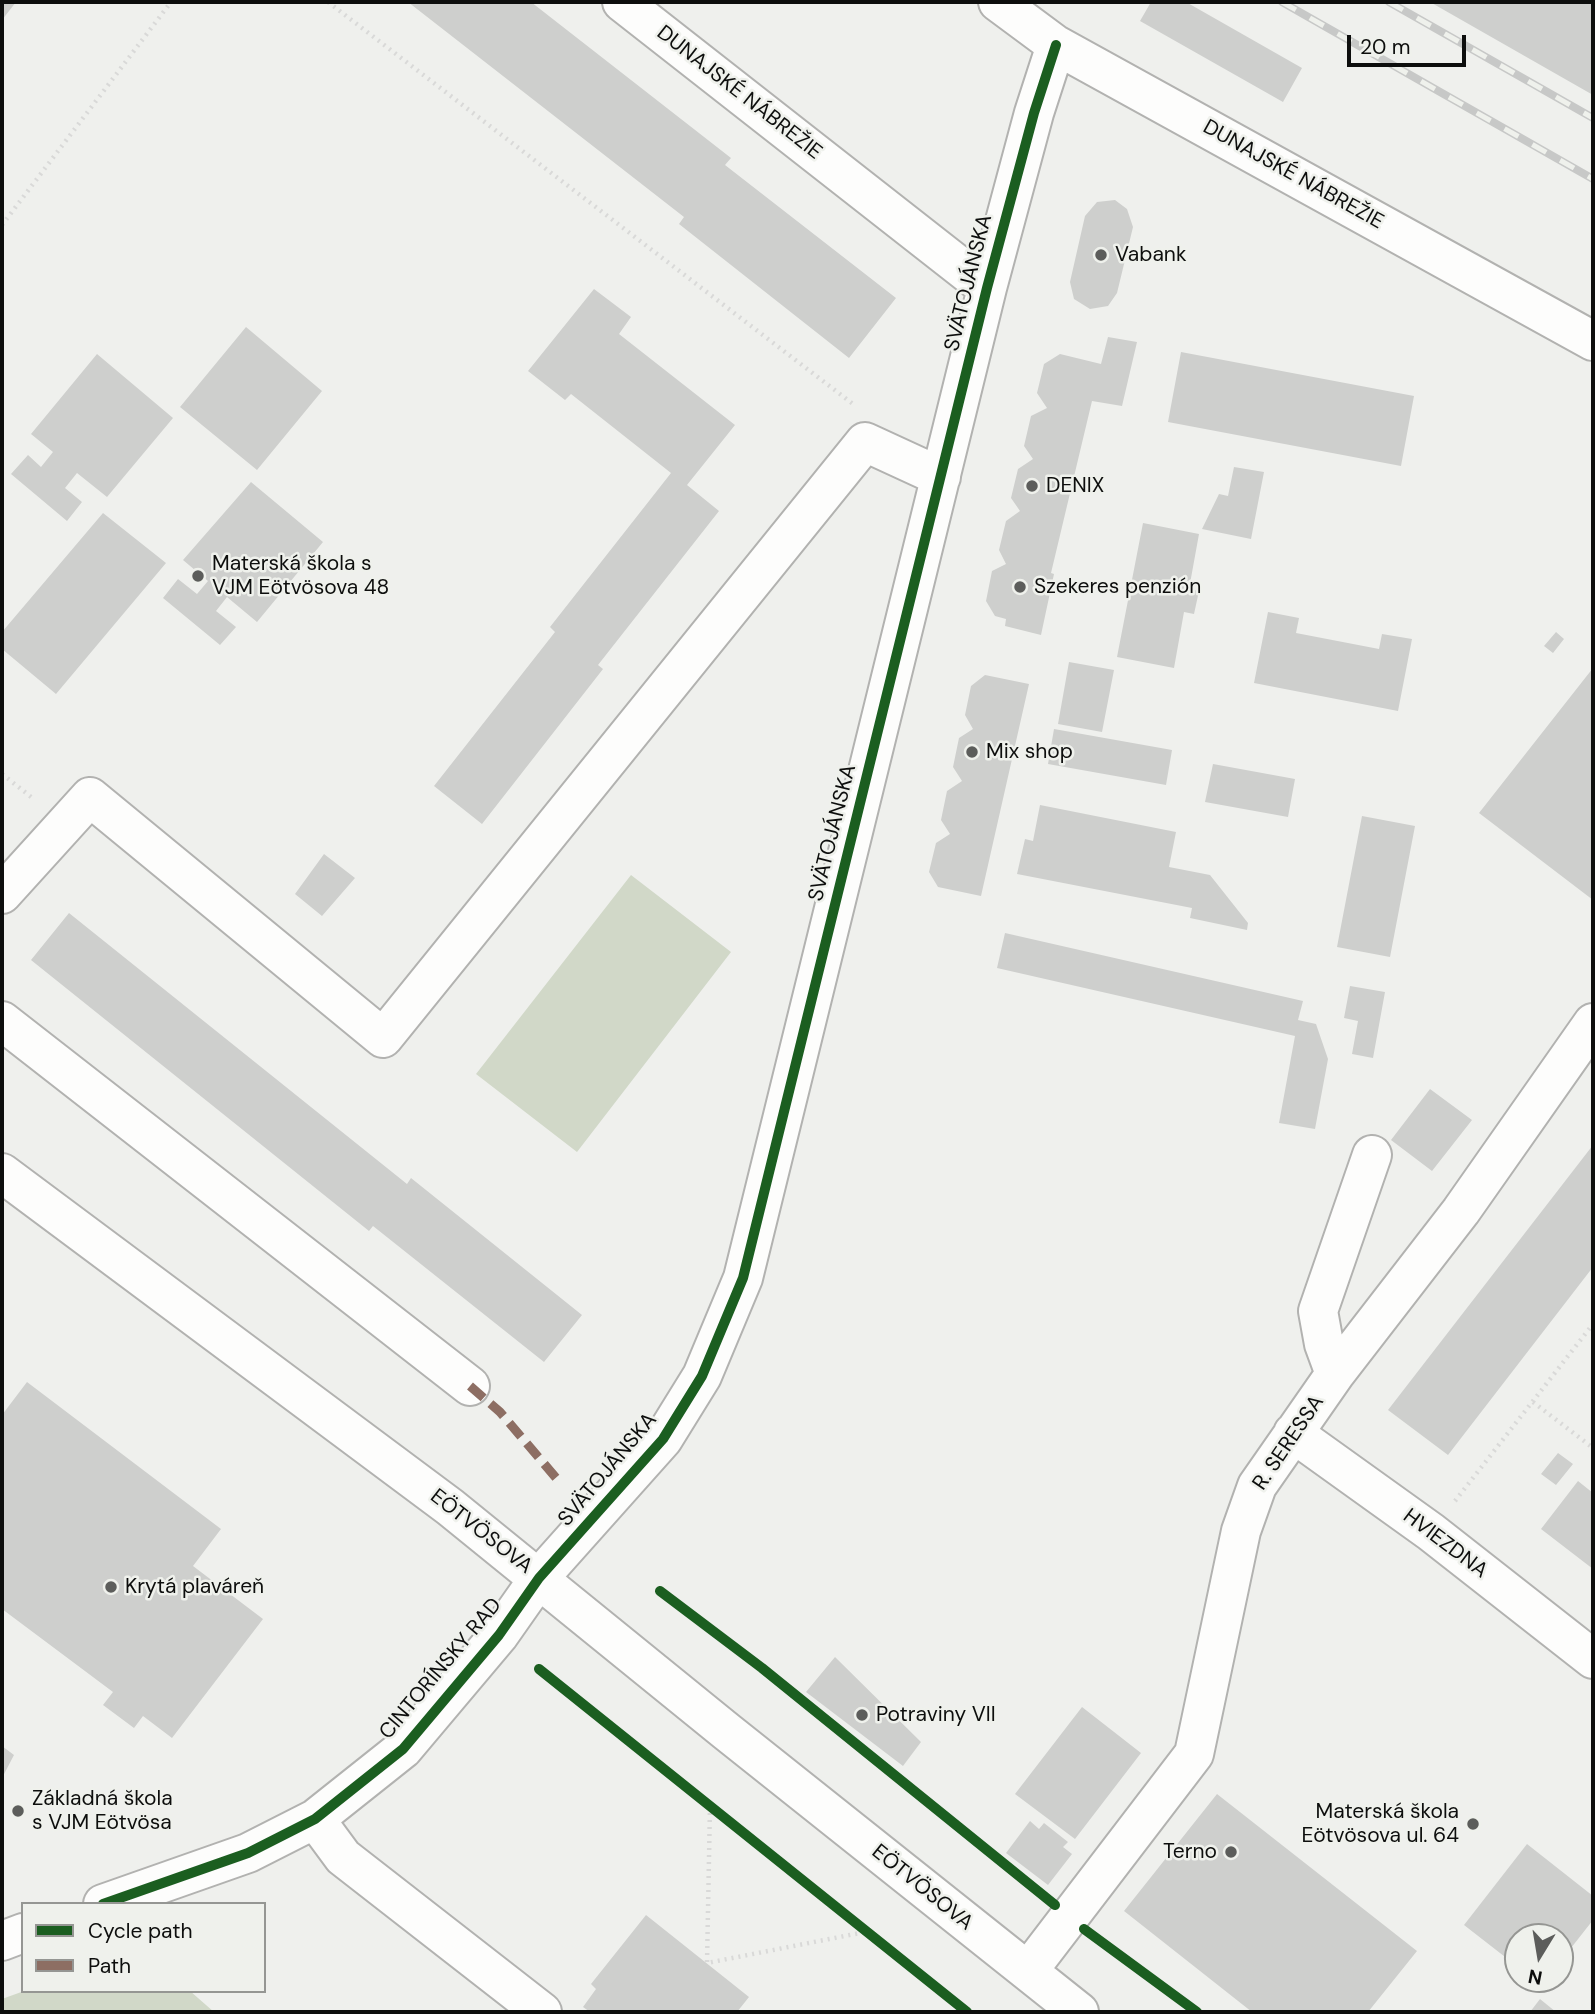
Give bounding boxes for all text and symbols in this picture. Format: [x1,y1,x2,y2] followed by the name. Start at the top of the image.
[651,21,827,165] street label: DUNAJSKÉ NÁBREŽIE
[1350,21,1469,65] scale bar
[1360,33,1411,61] text: 20 m
[1198,115,1388,235] street label: DUNAJSKÉ NÁBREŽIE
[940,212,998,354] street label: SVÄTOJÁNSKA
[1115,242,1187,268] place label: Vabank
[1093,247,1109,263] marker: Vabank
[1046,473,1104,499] place label: DENIX
[1024,478,1040,494] marker: DENIX
[212,551,389,601] place label: Materská škola s VJM Eötvösova 48
[190,568,206,584] marker: Materská škola s VJM Eötvösova 48
[1034,574,1201,600] place label: Szekeres penzión
[1012,579,1028,595] marker: Szekeres penzión
[986,739,1073,765] place label: Mix shop
[964,744,980,760] marker: Mix shop
[804,762,862,904] street label: SVÄTOJÁNSKA
[1248,1391,1330,1495] street label: R. SERESSA
[553,1408,663,1532] street label: SVÄTOJÁNSKA
[425,1484,537,1580] street label: EÖTVÖSOVA
[1398,1504,1492,1584] street label: HVIEZDNA
[125,1574,264,1600] place label: Krytá plaváreň
[103,1579,119,1595] marker: Krytá plaváreň
[375,1593,507,1745] street label: CINTORÍNSKY RAD
[876,1702,996,1728] place label: Potraviny VII
[854,1707,870,1723] marker: Potraviny VII
[32,1786,173,1836] place label: Základná škola s VJM Eötvösa
[1301,1799,1459,1849] place label: Materská škola Eötvösova ul. 64
[10,1803,26,1819] marker: Základná škola s VJM Eötvösa
[1465,1816,1481,1832] marker: Materská škola Eötvösova ul. 64
[1163,1839,1217,1865] place label: Terno
[866,1840,978,1936] street label: EÖTVÖSOVA
[1223,1844,1239,1860] marker: Terno
[21,1902,266,1993] legend
[88,1917,193,1945] text: Cycle path
[1504,1923,1574,1993] north arrow
[88,1952,131,1980] text: Path
[1526,1964,1544,1991] text: N

